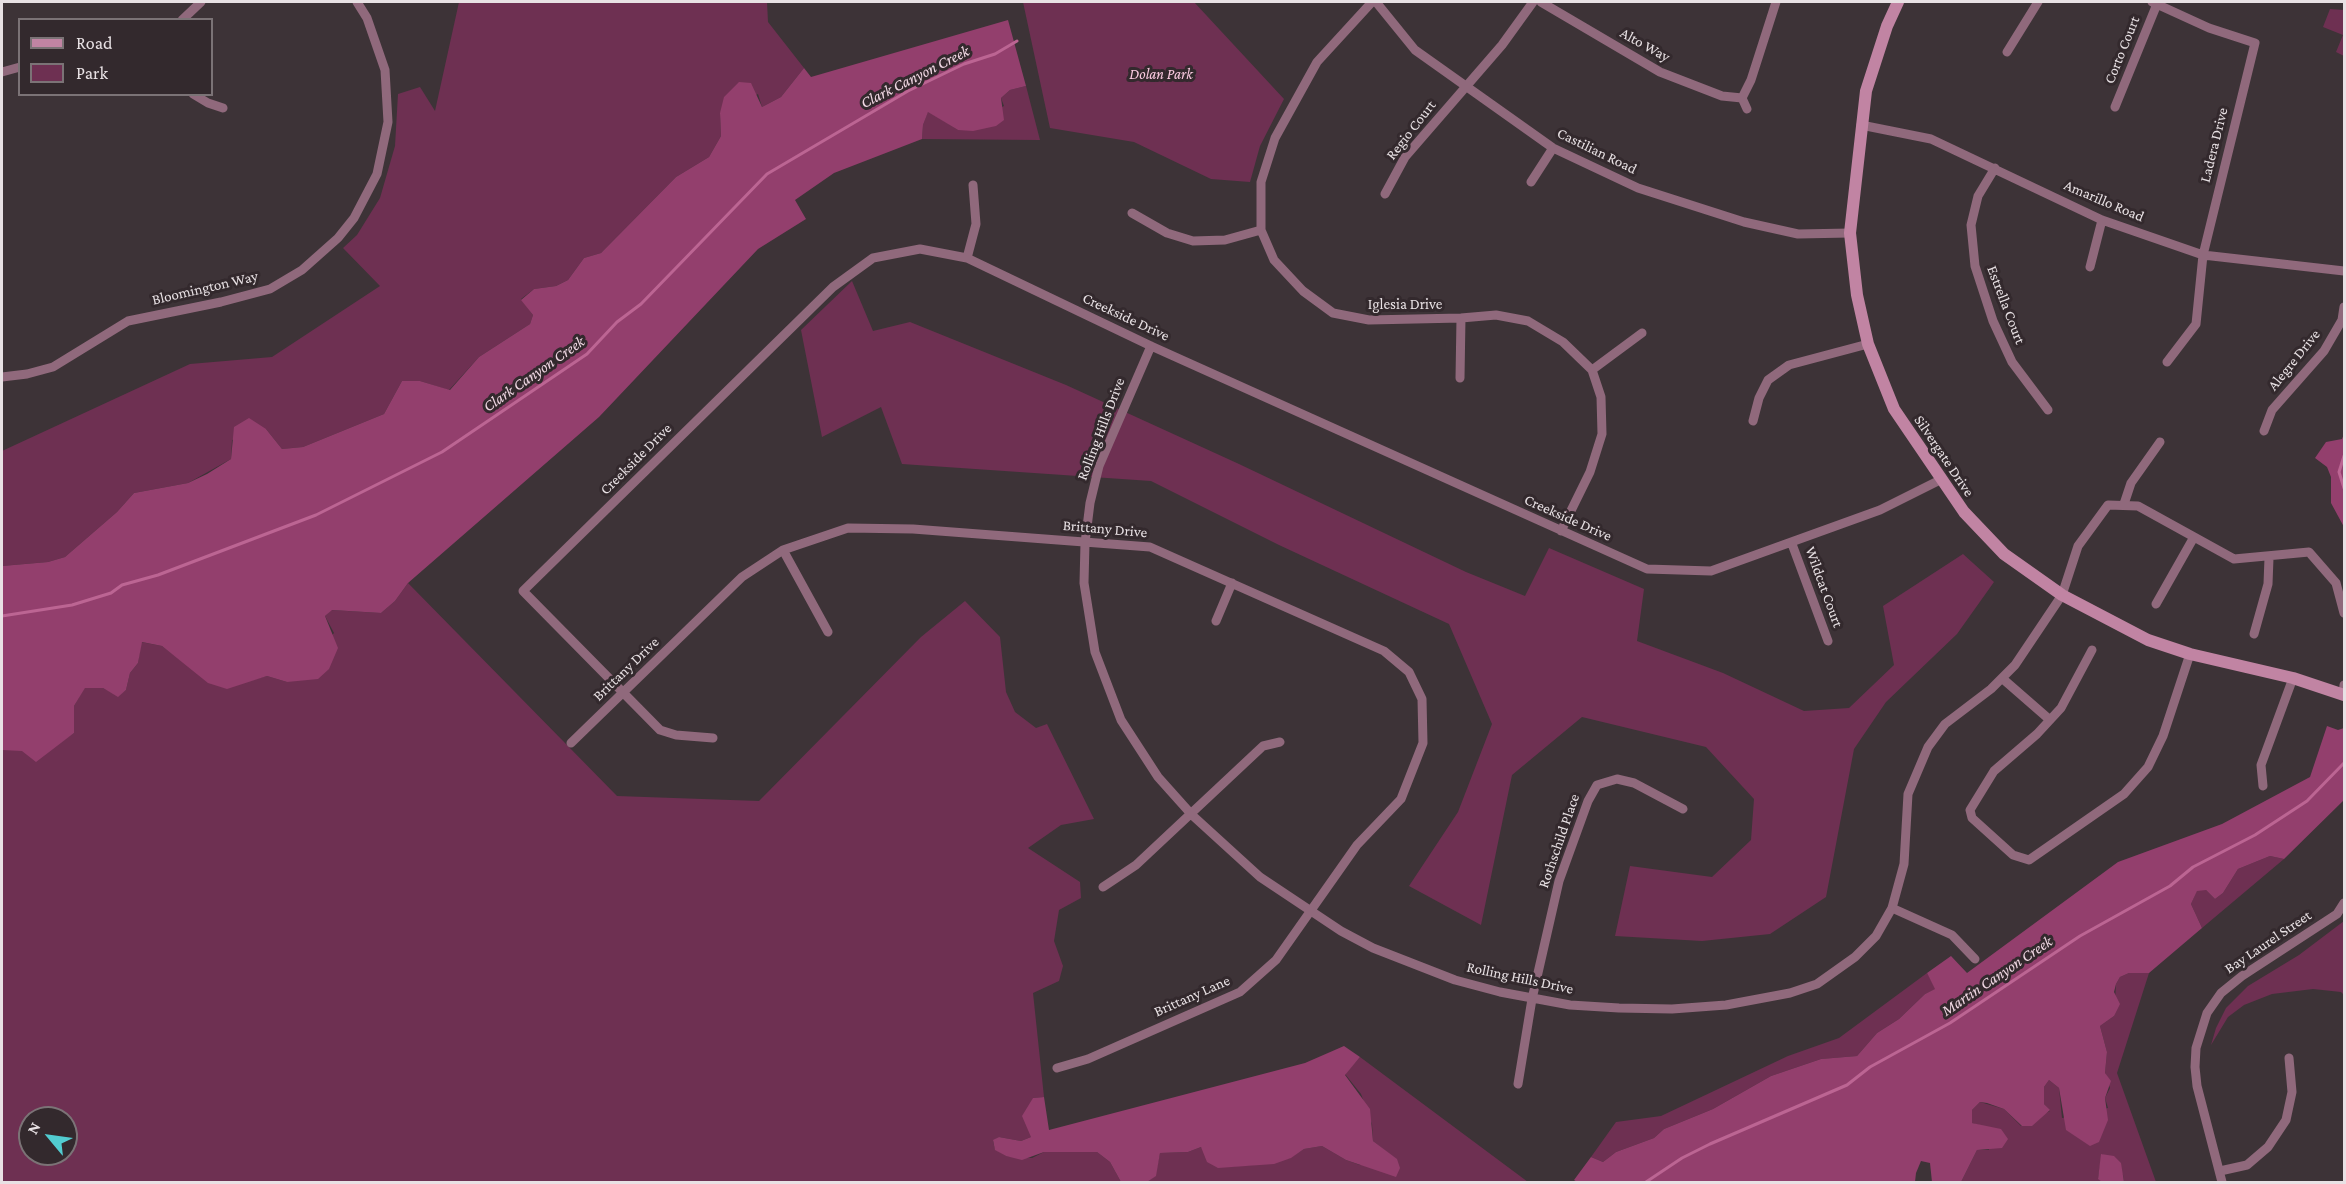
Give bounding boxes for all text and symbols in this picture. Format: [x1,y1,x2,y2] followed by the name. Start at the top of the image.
[2100,14,2144,86] street label: Corto Court
[18,18,213,96] legend
[1617,24,1673,66] street label: Alto Way
[76,33,113,53] text: Road
[857,41,973,113] water label: Clark Canyon Creek
[76,63,108,83] text: Park
[1129,65,1193,83] park label: Dolan Park
[1382,97,1440,163] street label: Regio Court
[2196,106,2232,184] street label: Ladera Drive
[1554,124,1640,178] street label: Castilian Road
[2061,176,2147,226] street label: Amarillo Road
[1983,263,2029,347] street label: Estrella Court
[150,267,260,309] street label: Bloomington Way
[1080,289,1172,345] street label: Creekside Drive
[1368,295,1442,313] street label: Iglesia Drive
[2264,326,2324,394] street label: Alegre Drive
[479,332,589,416] water label: Clark Canyon Creek
[1073,375,1129,483] street label: Rolling Hills Drive
[1910,412,1978,500] street label: Silvergate Drive
[596,419,676,499] street label: Creekside Drive
[1521,491,1615,545] street label: Creekside Drive
[1062,516,1148,542] street label: Brittany Drive
[1801,544,1847,630] street label: Wildcat Court
[589,633,663,705] street label: Brittany Drive
[1534,792,1584,890] street label: Rothschild Place
[2221,906,2315,978] street label: Bay Laurel Street
[1938,932,2056,1020] water label: Martin Canyon Creek
[1465,958,1575,998] street label: Rolling Hills Drive
[1151,971,1233,1021] street label: Brittany Lane
[18,1106,78,1166] north arrow
[23,1119,44,1137] text: N

